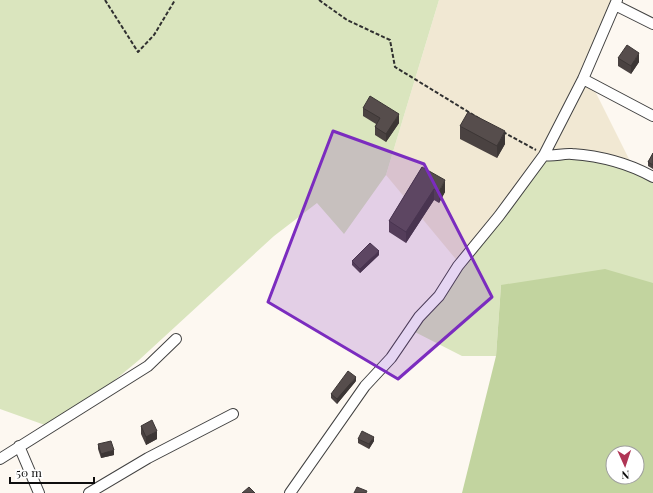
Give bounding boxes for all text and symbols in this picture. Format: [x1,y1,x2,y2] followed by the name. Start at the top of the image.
[605,445,645,485] north arrow
[10,459,94,485] scale bar
[16,464,42,480] text: 50 m
[621,468,630,483] text: N

